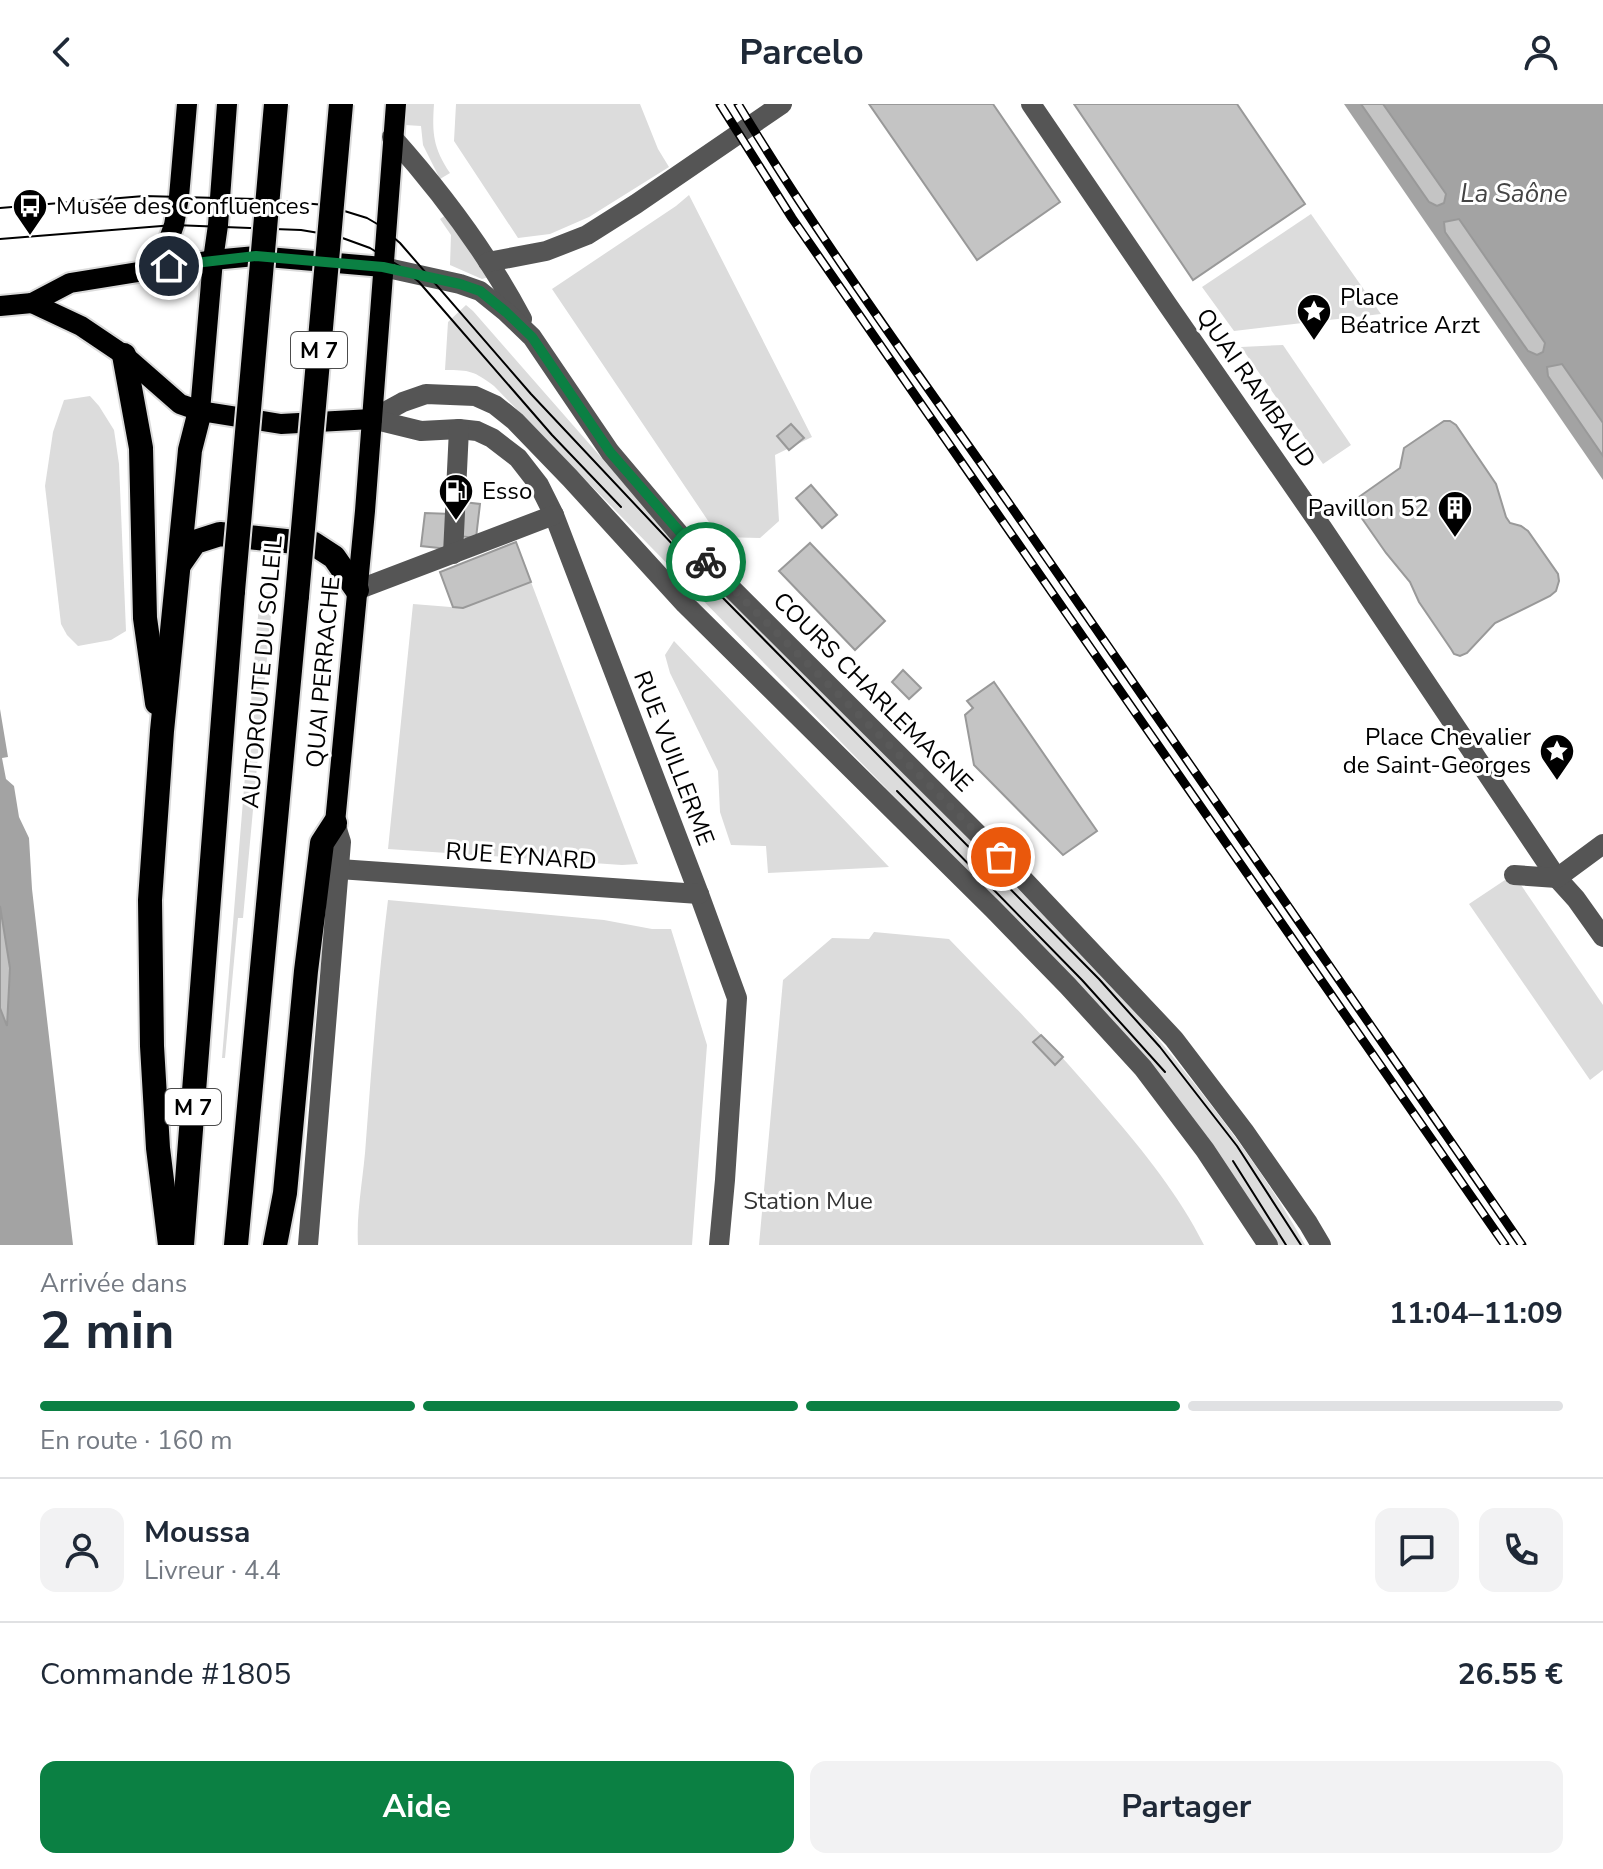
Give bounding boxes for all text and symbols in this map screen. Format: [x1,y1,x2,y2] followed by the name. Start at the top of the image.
[739,28,864,77] text: Parcelo
[40,30,84,74] icon: back
[1519,30,1563,74] icon: person
[1460,176,1568,211] water label: La Saône
[11,187,49,237] bus stop icon: Musée des Confluences
[56,190,310,222] place label: Musée des Confluences
[135,232,203,300] pin
[147,244,191,288] icon: home
[1340,281,1480,341] place label: Place Béatrice Arzt
[1295,292,1333,342] place icon: Place Béatrice Arzt
[1189,302,1323,474] street label: QUAI RAMBAUD
[291,332,347,368] road number: M 7
[437,472,475,522] fuel station icon: Esso
[482,475,532,507] place label: Esso
[1436,489,1474,539] building icon: Pavillon 52
[1308,492,1429,524] place label: Pavillon 52
[666,522,746,602] courier
[234,534,290,810] street label: AUTOROUTE DU SOLEIL
[684,540,728,584] icon: bike
[299,575,347,769] street label: QUAI PERRACHE
[766,585,980,799] street label: COURS CHARLEMAGNE
[626,666,722,850] street label: RUE VUILLERME
[1343,721,1531,781] place label: Place Chevalier de Saint-Georges
[1538,732,1576,782] place icon: Place Chevalier de Saint-Georges
[967,823,1035,891] pin
[444,835,598,877] street label: RUE EYNARD
[979,835,1023,879] icon: bag
[165,1089,221,1125] road number: M 7
[743,1185,873,1217] park label: Station Mue
[40,1266,187,1301] text: Arrivée dans
[1389,1293,1563,1334] text: 11:04–11:09
[40,1295,175,1366] text: 2 min
[40,1423,233,1458] text: En route · 160 m
[40,1508,124,1592] button: person
[1375,1508,1459,1592] button: chat
[1479,1508,1563,1592] button: phone
[144,1512,250,1553] text: Moussa
[144,1553,281,1588] text: Livreur · 4.4
[40,1654,291,1695] text: Commande #1805
[1457,1654,1563,1695] text: 26.55 €
[40,1761,794,1853] button: Aide
[810,1761,1563,1853] button: Partager

